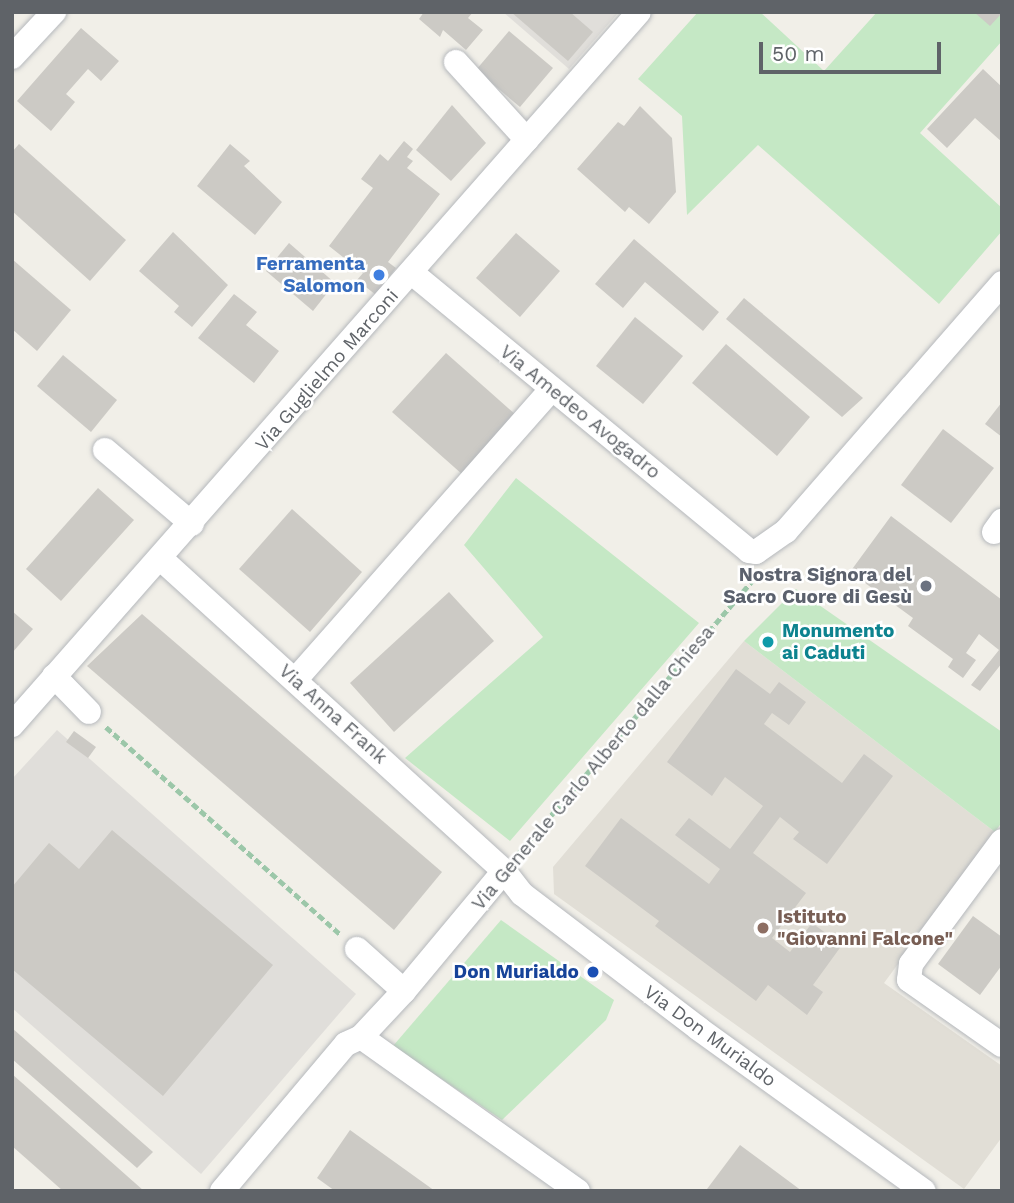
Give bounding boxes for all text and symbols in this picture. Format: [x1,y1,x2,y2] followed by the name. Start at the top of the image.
[762,28,944,72] scale bar
[772,41,824,66] text: 50 m
[256,253,365,297] place label: Ferramenta Salomon
[371,267,387,283] marker: Ferramenta Salomon
[250,284,404,456] street label: Via Guglielmo Marconi
[494,340,666,484] street label: Via Amedeo Avogadro
[723,564,912,608] place label: Nostra Signora del Sacro Cuore di Gesù
[918,578,934,594] marker: Nostra Signora del Sacro Cuore di Gesù
[467,620,719,916] street label: Via Generale Carlo Alberto dalla Chiesa
[782,620,894,664] place label: Monumento ai Caduti
[760,634,776,650] marker: Monumento ai Caduti
[274,659,392,769] street label: Via Anna Frank
[777,906,953,950] place label: Istituto "Giovanni Falcone"
[755,920,771,936] marker: Istituto "Giovanni Falcone"
[454,961,579,983] place label: Don Murialdo
[585,964,601,980] marker: Don Murialdo
[639,980,781,1092] street label: Via Don Murialdo

